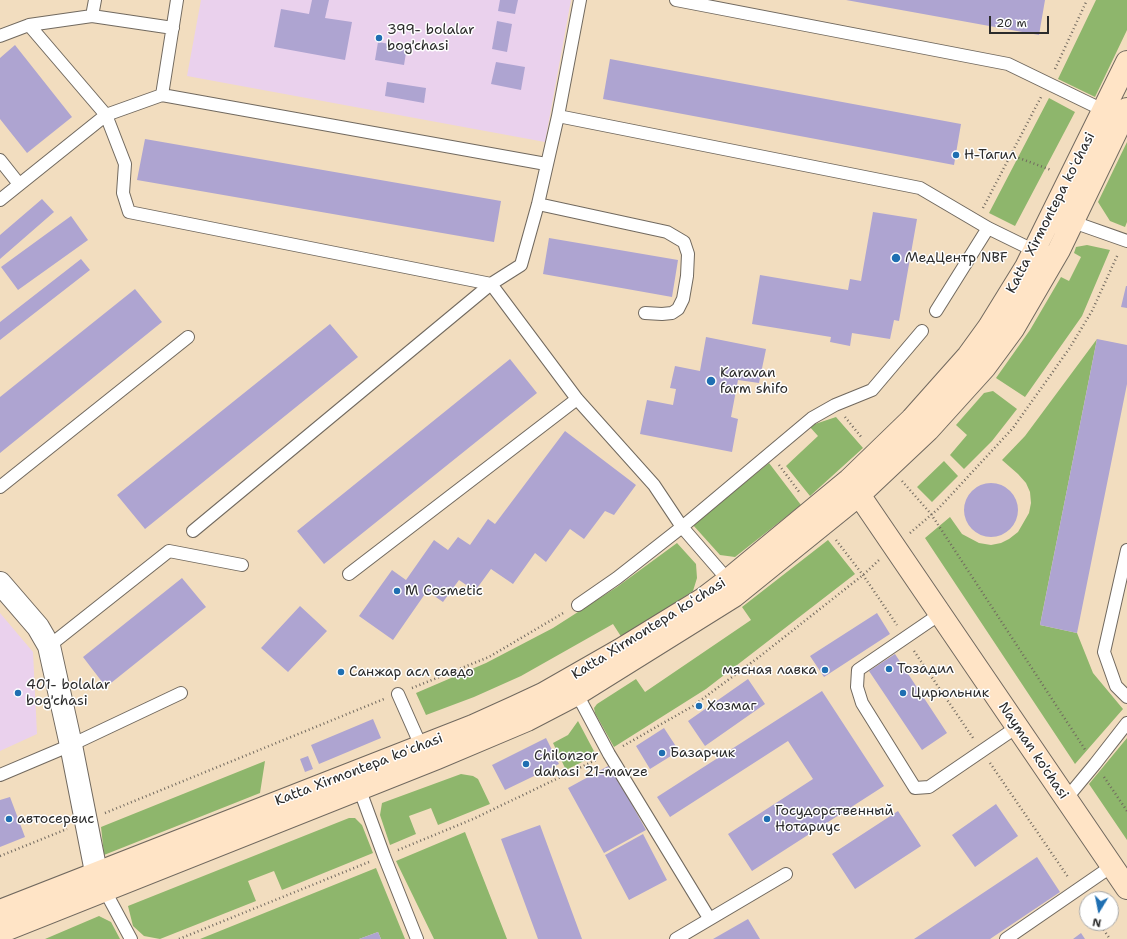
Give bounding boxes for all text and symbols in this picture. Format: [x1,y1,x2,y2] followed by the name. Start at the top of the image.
[991,8,1051,34] scale bar
[996,15,1027,31] text: 20 m
[387,22,475,54] place label: 399- bolalar bog'chasi
[374,33,384,43] marker: 399- bolalar bog'chasi
[1003,130,1099,296] street label: Katta Xirmontepa koʻchasi
[964,147,1017,163] place label: Н-Тагил
[951,150,961,160] marker: Н-Тагил
[905,250,1008,266] place label: МедЦентр NBF
[890,252,902,264] marker: МедЦентр NBF
[720,365,788,398] place label: Karavan farm shifo
[705,375,717,387] marker: Karavan farm shifo
[569,575,729,683] street label: Katta Xirmontepa koʻchasi
[405,583,483,599] place label: M Cosmetic
[392,586,402,596] marker: M Cosmetic
[897,661,954,677] place label: Тозадил
[722,662,817,678] place label: мясная лавка
[349,664,474,680] place label: Санжар асл савдо
[884,664,894,674] marker: Тозадил
[820,665,830,675] marker: мясная лавка
[336,667,346,677] marker: Санжар асл савдо
[26,677,110,710] place label: 401- bolalar bog'chasi
[911,685,989,701] place label: Цирюльник
[13,688,23,698] marker: 401- bolalar bog'chasi
[898,688,908,698] marker: Цирюльник
[707,698,757,714] place label: Хозмаг
[994,699,1072,803] street label: Nayman ko'chasi
[694,701,704,711] marker: Хозмаг
[273,730,445,810] street label: Katta Xirmontepa koʻchasi
[670,745,735,761] place label: Базарчик
[534,748,648,780] place label: Chilonzor dahasi 21-mavze
[657,748,667,758] marker: Базарчик
[521,759,531,769] marker: Chilonzor dahasi 21-mavze
[775,803,894,836] place label: Госудорственный Нотариус
[17,811,94,827] place label: автосервис
[4,814,14,824] marker: автосервис
[762,814,772,824] marker: Госудорственный Нотариус
[1079,891,1119,931] north arrow
[1091,914,1103,930] text: N

